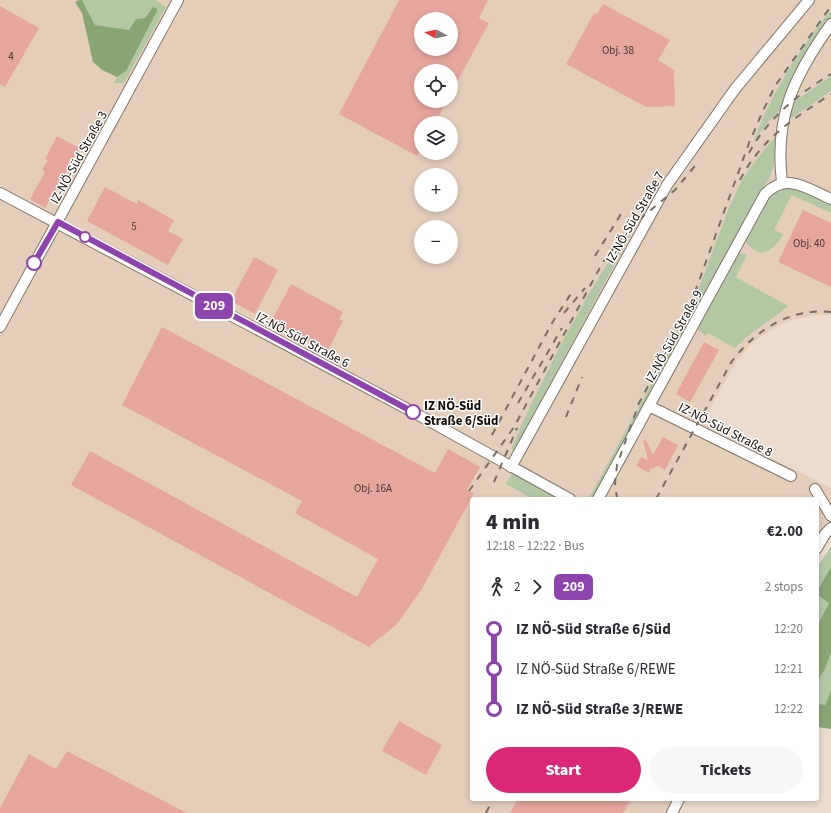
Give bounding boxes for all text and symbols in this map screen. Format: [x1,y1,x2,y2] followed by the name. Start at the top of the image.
[414,12,458,56] north arrow
[414,12,458,264] map controls
[602,43,635,58] house number: Obj. 38
[8,49,14,64] house number: 4
[414,64,458,108] button: locate
[46,108,112,207] street label: IZ-NÖ-Süd Straße 3
[414,116,458,160] button: layers
[414,168,458,212] button: +
[601,168,669,267] street label: IZ-NÖ-Süd Straße 7
[131,219,137,234] house number: 5
[414,220,458,264] button: −
[79,231,91,243] unlabelled marker
[793,236,825,251] house number: Obj. 40
[26,255,42,271] unlabelled marker
[641,287,707,386] street label: IZ-NÖ-Süd Straße 9
[191,293,237,319] line badge: 209
[203,296,225,316] text: 209
[253,308,352,372] street label: IZ-NÖ-Süd Straße 6
[424,397,498,430] place label: IZ NÖ-Süd Straße 6/Süd
[675,398,776,461] street label: IZ-NÖ-Süd Straße 8
[405,404,421,420] marker: IZ NÖ-Süd Straße 6/Süd
[354,481,392,496] house number: Obj. 16A
[486,506,540,538] text: 4 min
[767,521,803,542] text: €2.00
[486,537,584,555] text: 12:18 – 12:22 · Bus
[486,576,508,598] icon: walk
[526,576,548,598] icon: forward
[562,577,585,597] text: 209
[514,578,520,596] text: 2
[765,578,803,596] text: 2 stops
[516,619,671,640] text: IZ NÖ-Süd Straße 6/Süd
[774,620,803,638] text: 12:20
[516,659,676,680] text: IZ NÖ-Süd Straße 6/REWE
[774,660,803,678] text: 12:21
[516,699,683,720] text: IZ NÖ-Süd Straße 3/REWE
[774,700,803,718] text: 12:22
[486,747,641,793] button: Start
[649,747,803,793] button: Tickets

